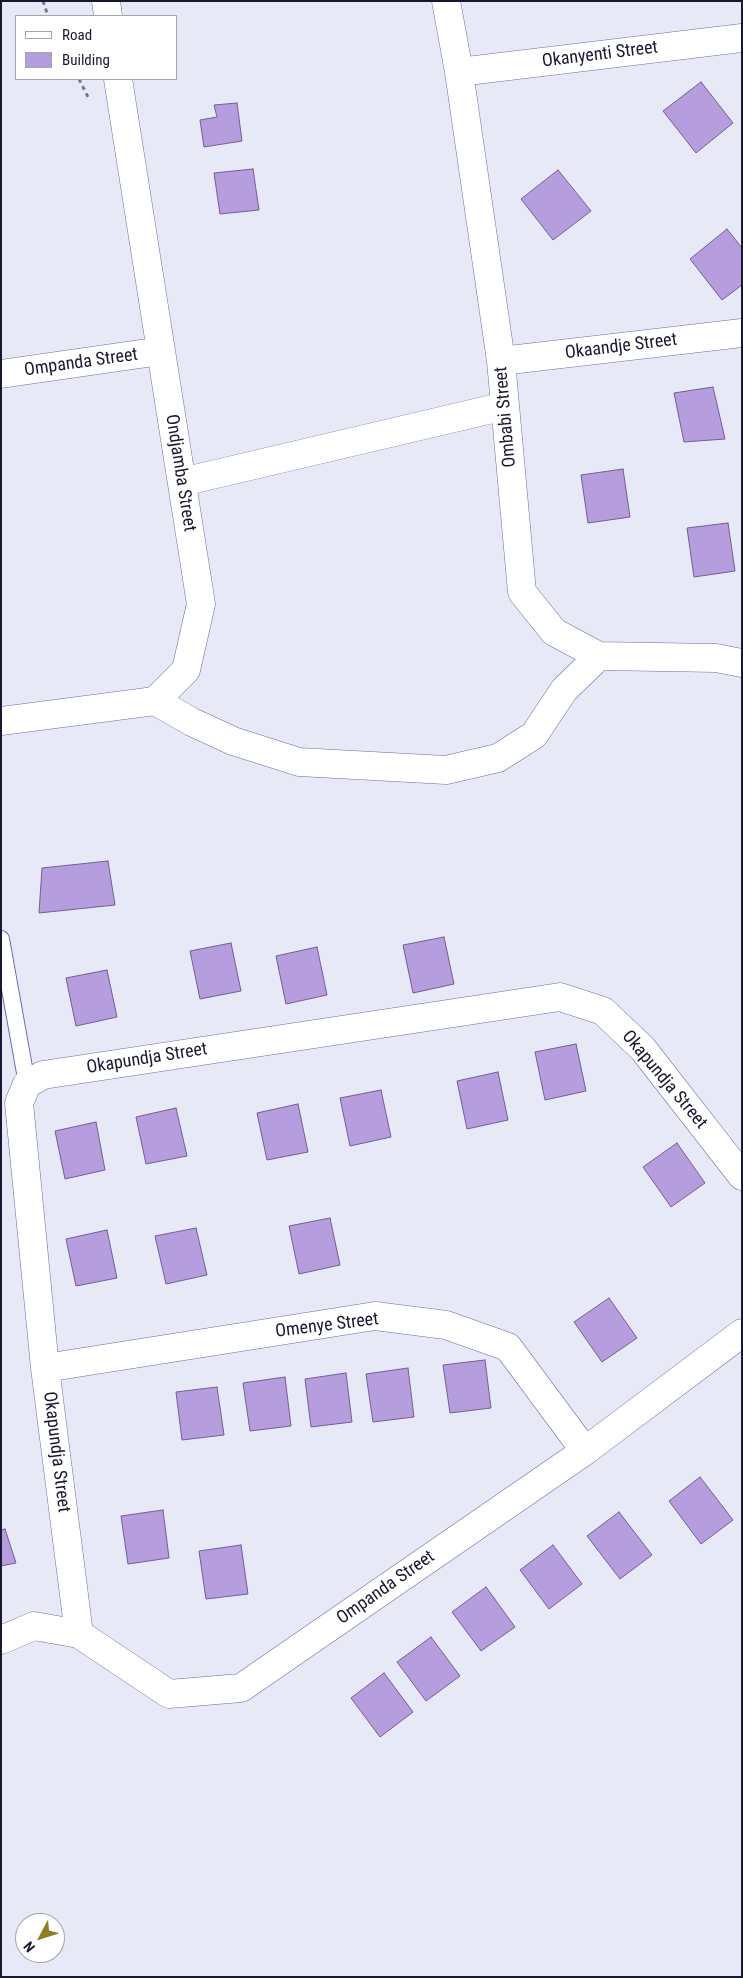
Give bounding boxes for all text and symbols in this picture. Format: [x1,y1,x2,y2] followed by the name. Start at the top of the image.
[15,15,178,80] legend
[62,26,92,44] text: Road
[541,37,659,73] street label: Okanyenti Street
[62,51,110,69] text: Building
[564,329,678,365] street label: Okaandje Street
[23,344,139,382] street label: Ompanda Street
[491,366,521,468] street label: Ombabi Street
[160,413,200,533] street label: Ondjamba Street
[617,1026,711,1134] street label: Okapundja Street
[85,1039,209,1079] street label: Okapundja Street
[274,1309,380,1343] street label: Omenye Street
[38,1390,74,1514] street label: Okapundja Street
[333,1546,439,1630] street label: Ompanda Street
[15,1913,65,1963] north arrow
[20,1939,38,1955] text: N

